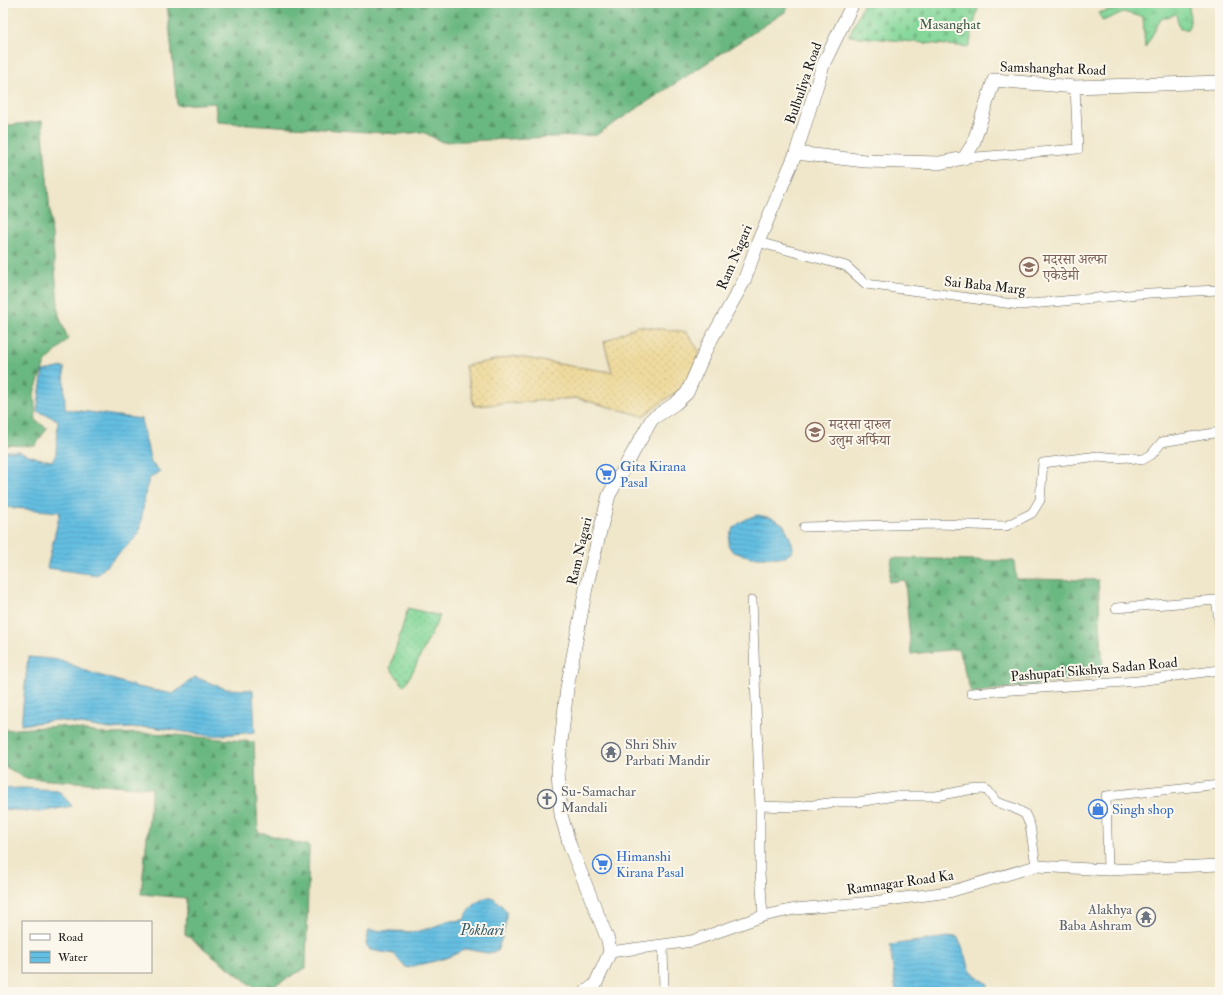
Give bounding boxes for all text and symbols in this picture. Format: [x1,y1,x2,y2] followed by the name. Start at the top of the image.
[919,16,981,33] park label: Masanghat
[782,40,826,127] street label: Bulbuliya Road
[1000,58,1106,79] street label: Samshanghat Road
[713,222,756,292] street label: Ram Nagari
[1042,251,1108,284] place label: मदरसा अल्फा एकेडेमी
[1018,256,1040,278] school or university icon: मदरसा अल्फा एकेडेमी
[943,273,1028,298] street label: Sai Baba Marg
[828,416,892,449] place label: मदरसा दारुल उलुम अर्फिया
[804,421,826,443] school or university icon: मदरसा दारुल उलुम अर्फिया
[620,458,686,491] place label: Gita Kirana Pasal
[595,463,617,485] supermarket icon: Gita Kirana Pasal
[563,515,596,587] street label: Ram Nagari
[1010,654,1178,686] street label: Pashupati Sikshya Sadan Road
[625,736,711,769] place label: Shri Shiv Parbati Mandir
[600,741,622,763] temple icon: Shri Shiv Parbati Mandir
[561,783,637,816] place label: Su-Samachar Mandali
[536,788,558,810] church icon: Su-Samachar Mandali
[1087,798,1109,820] shop icon: Singh shop
[1112,801,1174,819] place label: Singh shop
[616,848,685,881] place label: Himanshi Kirana Pasal
[591,853,613,875] supermarket icon: Himanshi Kirana Pasal
[845,867,955,898] street label: Ramnagar Road Ka
[1059,901,1132,934] place label: Alakhya Baba Ashram
[1135,906,1157,928] temple icon: Alakhya Baba Ashram
[22,921,152,973] legend
[459,921,504,940] water label: Pokhari
[58,930,83,945] text: Road
[57,950,88,965] text: Water

